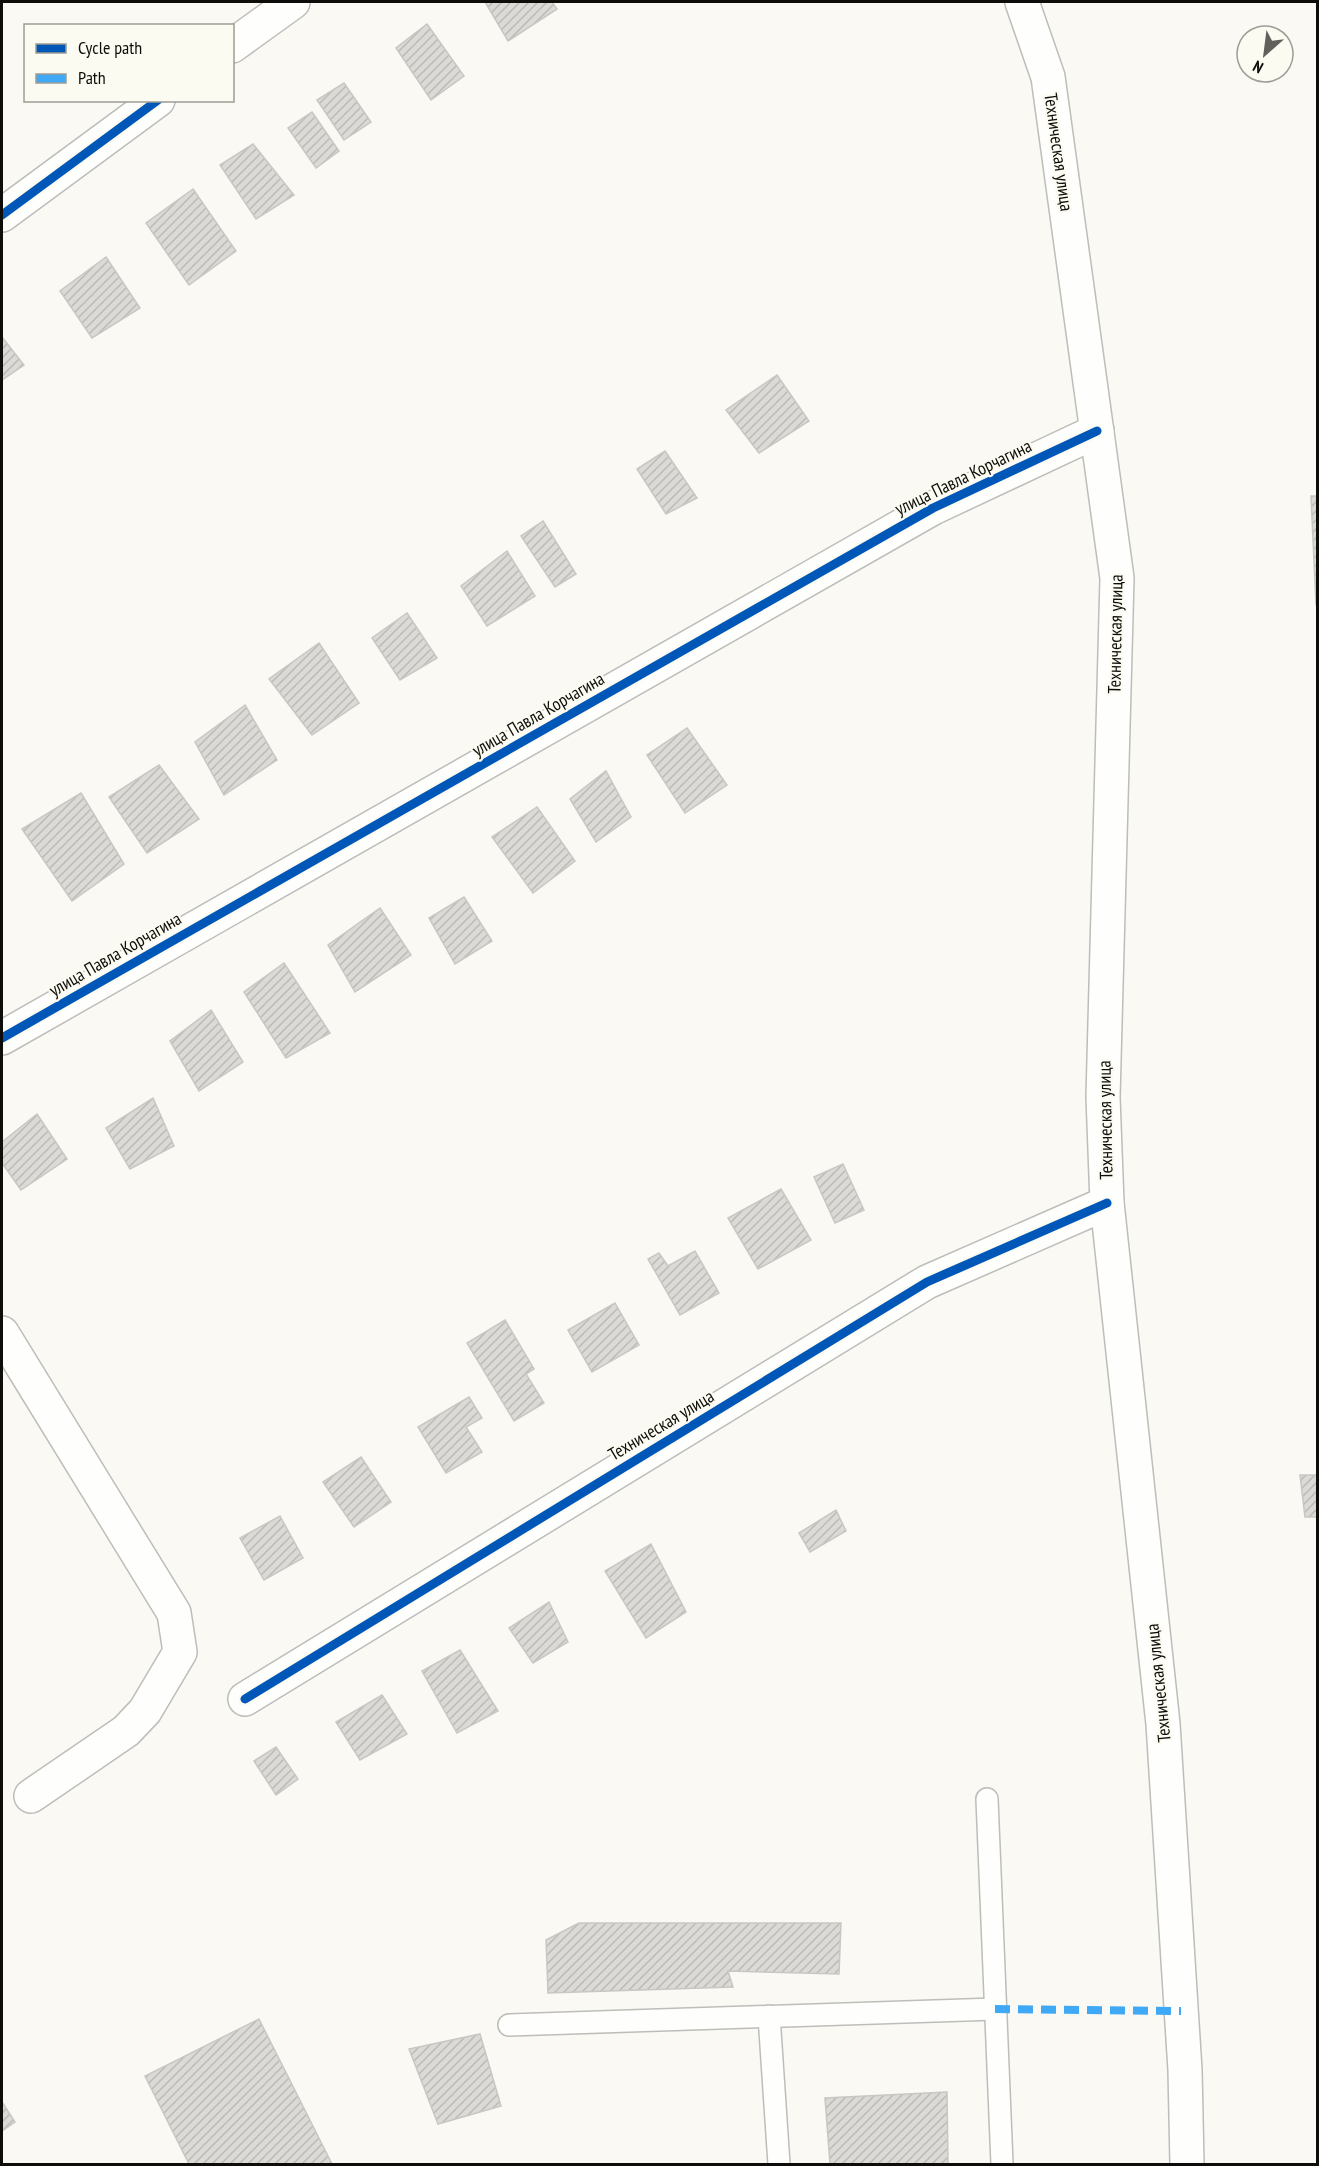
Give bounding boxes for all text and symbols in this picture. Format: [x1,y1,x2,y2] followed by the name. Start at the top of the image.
[24,24,234,102] legend
[1235,24,1295,84] north arrow
[78,36,142,59] text: Cycle path
[1249,56,1266,78] text: N
[78,66,106,89] text: Path
[1039,91,1079,213] street label: Техническая улица
[891,434,1035,520] street label: улица Павла Корчагина
[1102,574,1128,694] street label: Техническая улица
[468,667,608,761] street label: улица Павла Корчагина
[45,907,185,1001] street label: улица Павла Корчагина
[1092,1060,1118,1180] street label: Техническая улица
[604,1384,718,1466] street label: Техническая улица
[1140,1623,1176,1743] street label: Техническая улица

